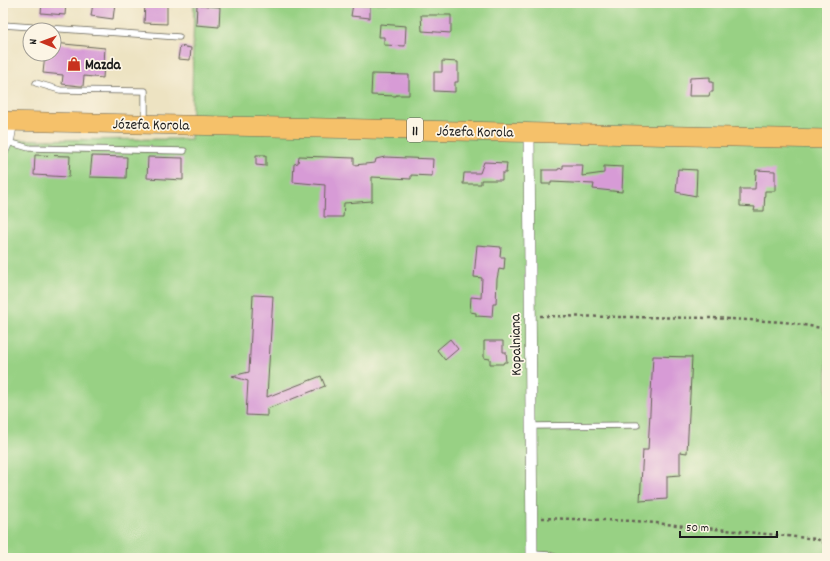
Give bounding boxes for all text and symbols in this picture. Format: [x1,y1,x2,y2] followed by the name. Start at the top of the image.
[22,22,62,62] north arrow
[26,38,42,45] text: N
[85,55,122,77] place label: Mazda
[66,56,82,72] shop icon: Mazda
[112,114,190,138] street label: Józefa Korola
[407,118,423,142] road number: 11
[436,121,514,145] street label: Józefa Korola
[505,313,529,376] street label: Kopalniana
[680,513,777,539] scale bar
[686,520,709,537] text: 50 m

